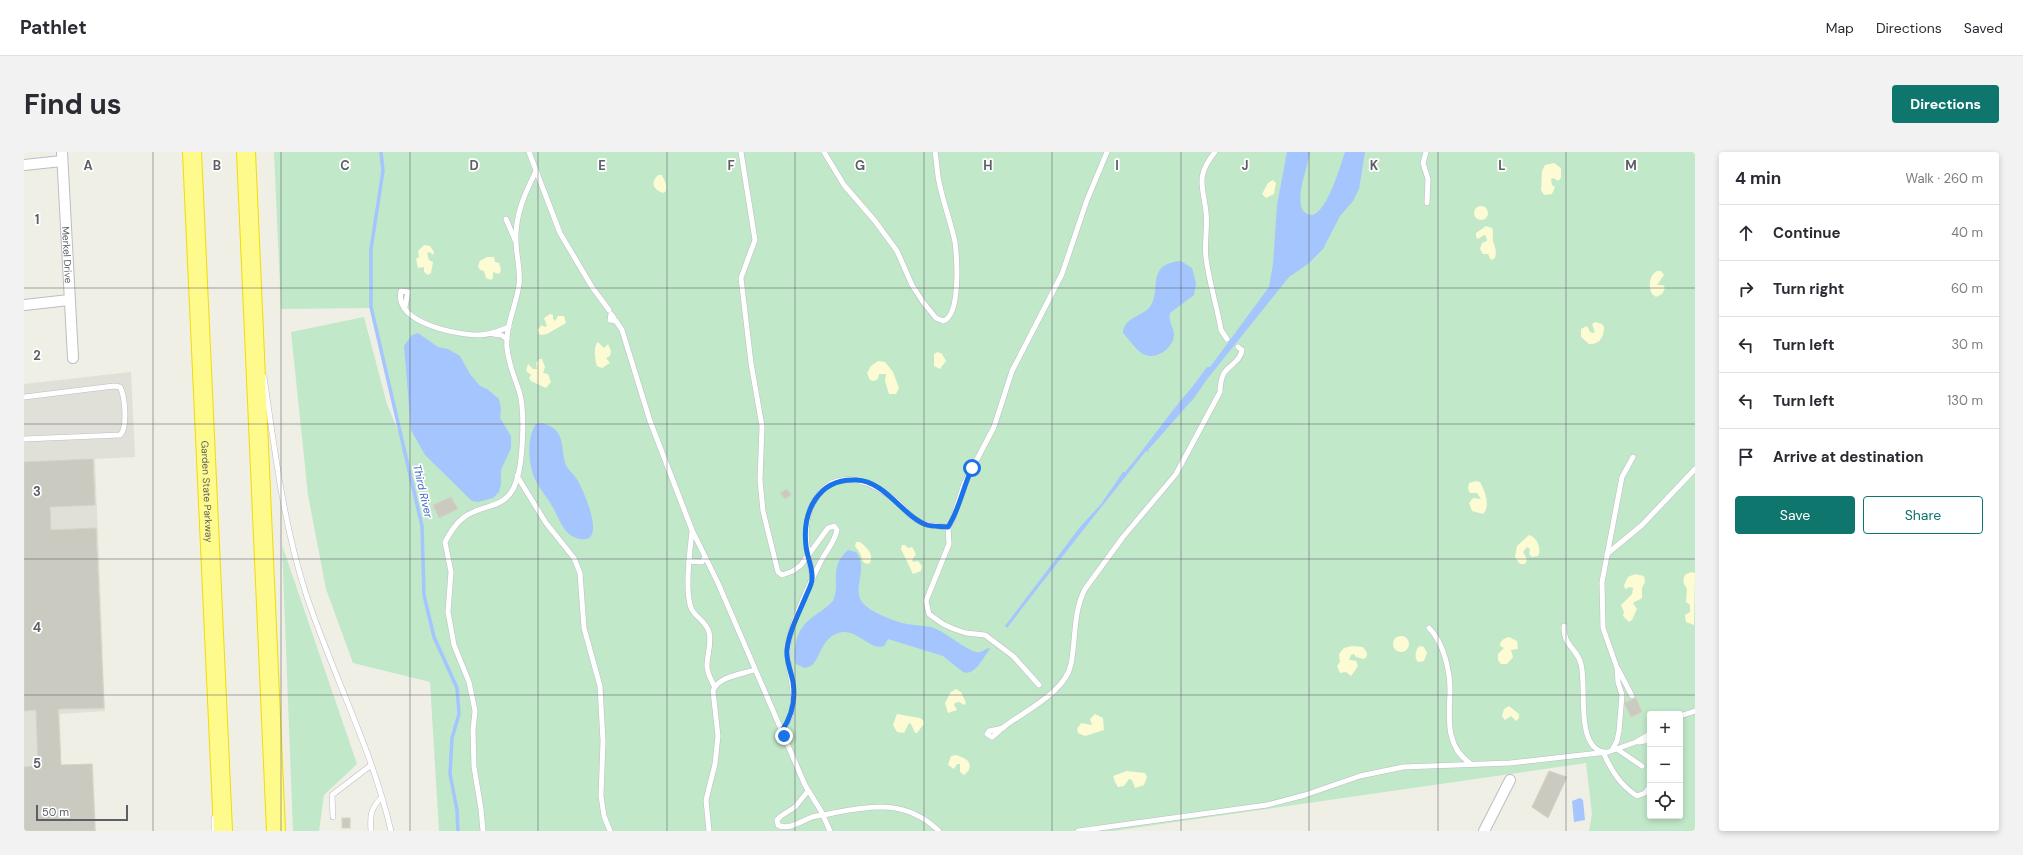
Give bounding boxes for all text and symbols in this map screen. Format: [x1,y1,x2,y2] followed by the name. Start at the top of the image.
[20,15,87,40] text: Pathlet
[1826,19,1854,37] text: Map
[1876,19,1942,37] text: Directions
[1964,19,2003,37] text: Saved
[1892,85,1999,123] button: Directions
[24,86,122,123] text: Find us
[83,157,93,174] text: A
[213,157,221,174] text: B
[340,157,350,174] text: C
[469,157,479,174] text: D
[598,157,606,174] text: E
[727,157,735,174] text: F
[855,157,865,174] text: G
[983,157,993,174] text: H
[1115,157,1119,174] text: I
[1241,157,1249,174] text: J
[1370,157,1379,174] text: K
[1498,157,1506,174] text: L
[1625,157,1637,174] text: M
[1735,167,1781,189] text: 4 min
[1905,170,1983,187] text: Walk · 260 m
[35,211,39,228] text: 1
[1735,222,1757,244] icon: ahead
[1773,223,1841,243] text: Continue
[1951,224,1983,241] text: 40 m
[59,226,75,284] street label: Merkel Drive
[1735,278,1757,300] icon: right
[1773,279,1844,299] text: Turn right
[1951,280,1983,297] text: 60 m
[1735,334,1757,356] icon: left
[1773,335,1834,355] text: Turn left
[1951,336,1983,353] text: 30 m
[33,347,41,364] text: 2
[1735,390,1757,412] icon: left
[1773,391,1834,411] text: Turn left
[1947,392,1983,409] text: 130 m
[198,440,216,543] street label: Garden State Parkway
[1735,446,1757,468] icon: arrive
[1773,447,1924,467] text: Arrive at destination
[963,459,981,477] route start
[410,463,436,520] water label: Third River
[33,483,41,500] text: 3
[1735,496,1855,534] button: Save
[1863,496,1983,534] button: Share
[33,619,41,636] text: 4
[1647,711,1683,819] map controls
[1647,711,1683,747] button: +
[775,727,793,745] route end
[1647,747,1683,783] button: −
[33,755,41,772] text: 5
[1647,783,1683,819] button: locate
[36,803,128,822] scale bar
[42,805,69,819] text: 50 m

